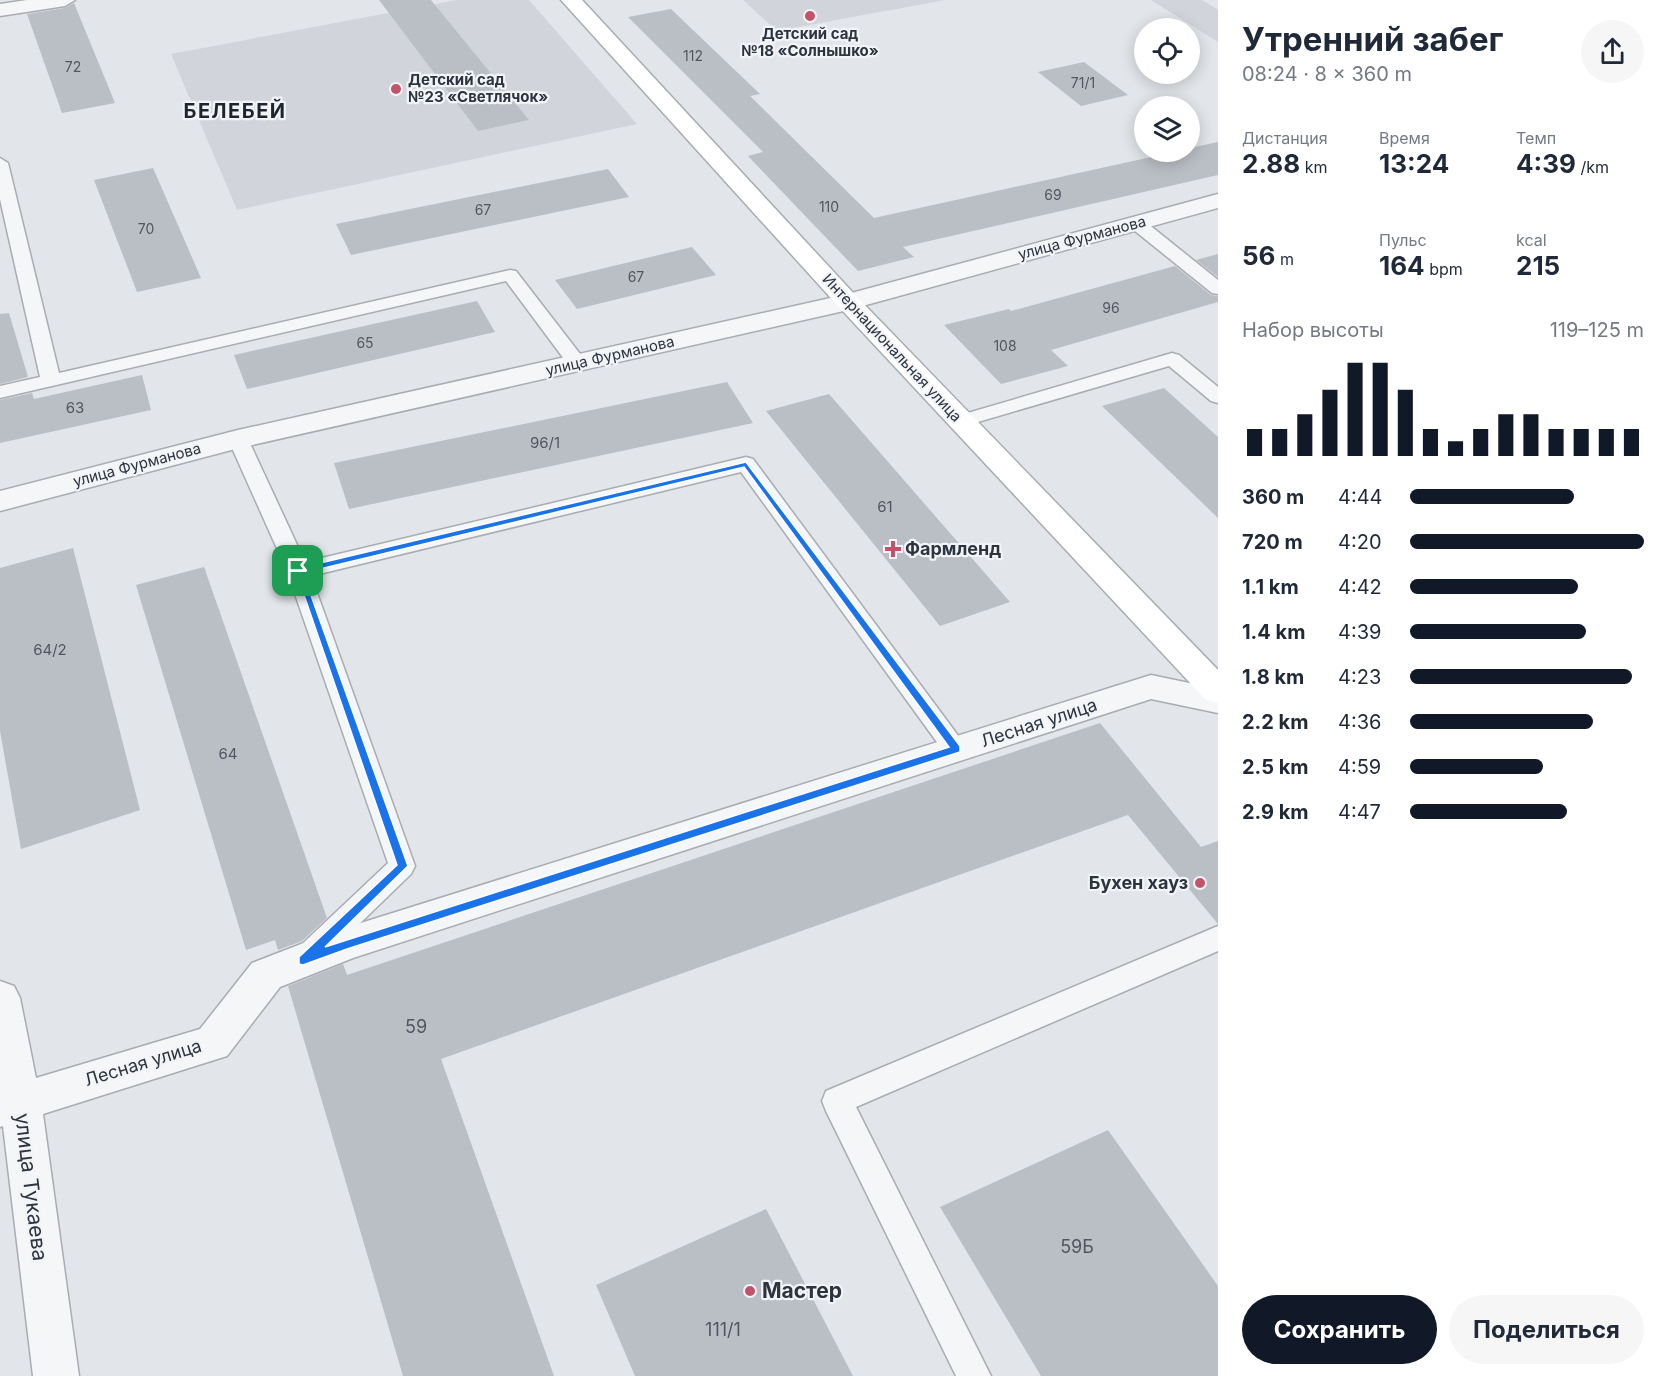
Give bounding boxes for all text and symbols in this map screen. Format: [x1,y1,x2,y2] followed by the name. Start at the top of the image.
[803,9,817,23] marker: Детский сад №18 «Солнышко»
[1134,18,1200,162] map controls
[1134,18,1200,84] button: locate
[1242,19,1503,59] text: Утренний забег
[1581,20,1644,83] button: share
[741,24,879,60] place label: Детский сад №18 «Солнышко»
[683,47,703,64] house number: 112
[65,58,81,75] house number: 72
[1242,62,1412,86] text: 08:24 · 8 × 360 m
[408,70,548,106] place label: Детский сад №23 «Светлячок»
[1071,74,1095,91] house number: 71/1
[389,82,403,96] marker: Детский сад №23 «Светлячок»
[1134,96,1200,162] button: layers
[183,98,287,123] district label: БЕЛЕБЕЙ
[1242,128,1328,148] text: Дистанция
[1379,128,1430,148] text: Время
[1516,128,1556,148] text: Темп
[1242,148,1300,179] text: 2.88
[1379,148,1449,179] text: 13:24
[1516,148,1576,179] text: 4:39
[1300,157,1327,177] text: km
[1576,157,1609,177] text: /km
[1044,186,1062,203] house number: 69
[819,198,839,215] house number: 110
[475,201,491,218] house number: 67
[1016,211,1148,264] street label: улица Фурманова
[138,220,154,237] house number: 70
[1379,230,1427,250] text: Пульс
[1516,230,1547,250] text: kcal
[1242,240,1276,271] text: 56
[1276,249,1294,269] text: m
[1379,250,1425,281] text: 164
[1516,250,1560,281] text: 215
[1425,259,1463,279] text: bpm
[628,268,644,285] house number: 67
[819,270,966,426] street label: Интернациональная улица
[1102,299,1120,316] house number: 96
[1242,318,1384,342] text: Набор высоты
[1550,318,1644,342] text: 119–125 m
[544,331,676,380] street label: улица Фурманова
[356,334,374,351] house number: 65
[993,337,1017,354] house number: 108
[66,398,84,417] house number: 63
[530,433,560,452] house number: 96/1
[71,438,203,491] street label: улица Фурманова
[1242,485,1304,509] text: 360 m
[1338,485,1383,509] text: 4:44
[877,497,893,516] house number: 61
[1242,530,1303,554] text: 720 m
[1338,530,1382,554] text: 4:20
[905,538,1001,559] place label: Фармленд
[886,542,900,556] marker: Фармленд
[272,545,323,596] pin
[281,554,314,587] icon: arrive
[1242,575,1299,599] text: 1.1 km
[1338,575,1382,599] text: 4:42
[1242,620,1305,644] text: 1.4 km
[1338,620,1381,644] text: 4:39
[33,640,67,659] house number: 64/2
[1242,665,1304,689] text: 1.8 km
[1338,665,1381,689] text: 4:23
[978,694,1100,751] street label: Лесная улица
[1242,710,1308,734] text: 2.2 km
[1338,710,1381,734] text: 4:36
[219,744,238,763] house number: 64
[1242,755,1309,779] text: 2.5 km
[1338,755,1381,779] text: 4:59
[1242,800,1309,824] text: 2.9 km
[1338,800,1381,824] text: 4:47
[1089,872,1188,893] place label: Бухен хауз
[1193,876,1207,890] marker: Бухен хауз
[405,1016,427,1037] house number: 59
[82,1035,204,1090] street label: Лесная улица
[10,1112,53,1262] street label: улица Тукаева
[1060,1236,1094,1257] house number: 59Б
[762,1278,842,1303] place label: Мастер
[743,1284,757,1298] marker: Мастер
[1242,1295,1437,1364] button: Сохранить
[1449,1295,1644,1364] button: Поделиться
[705,1319,741,1340] house number: 111/1

